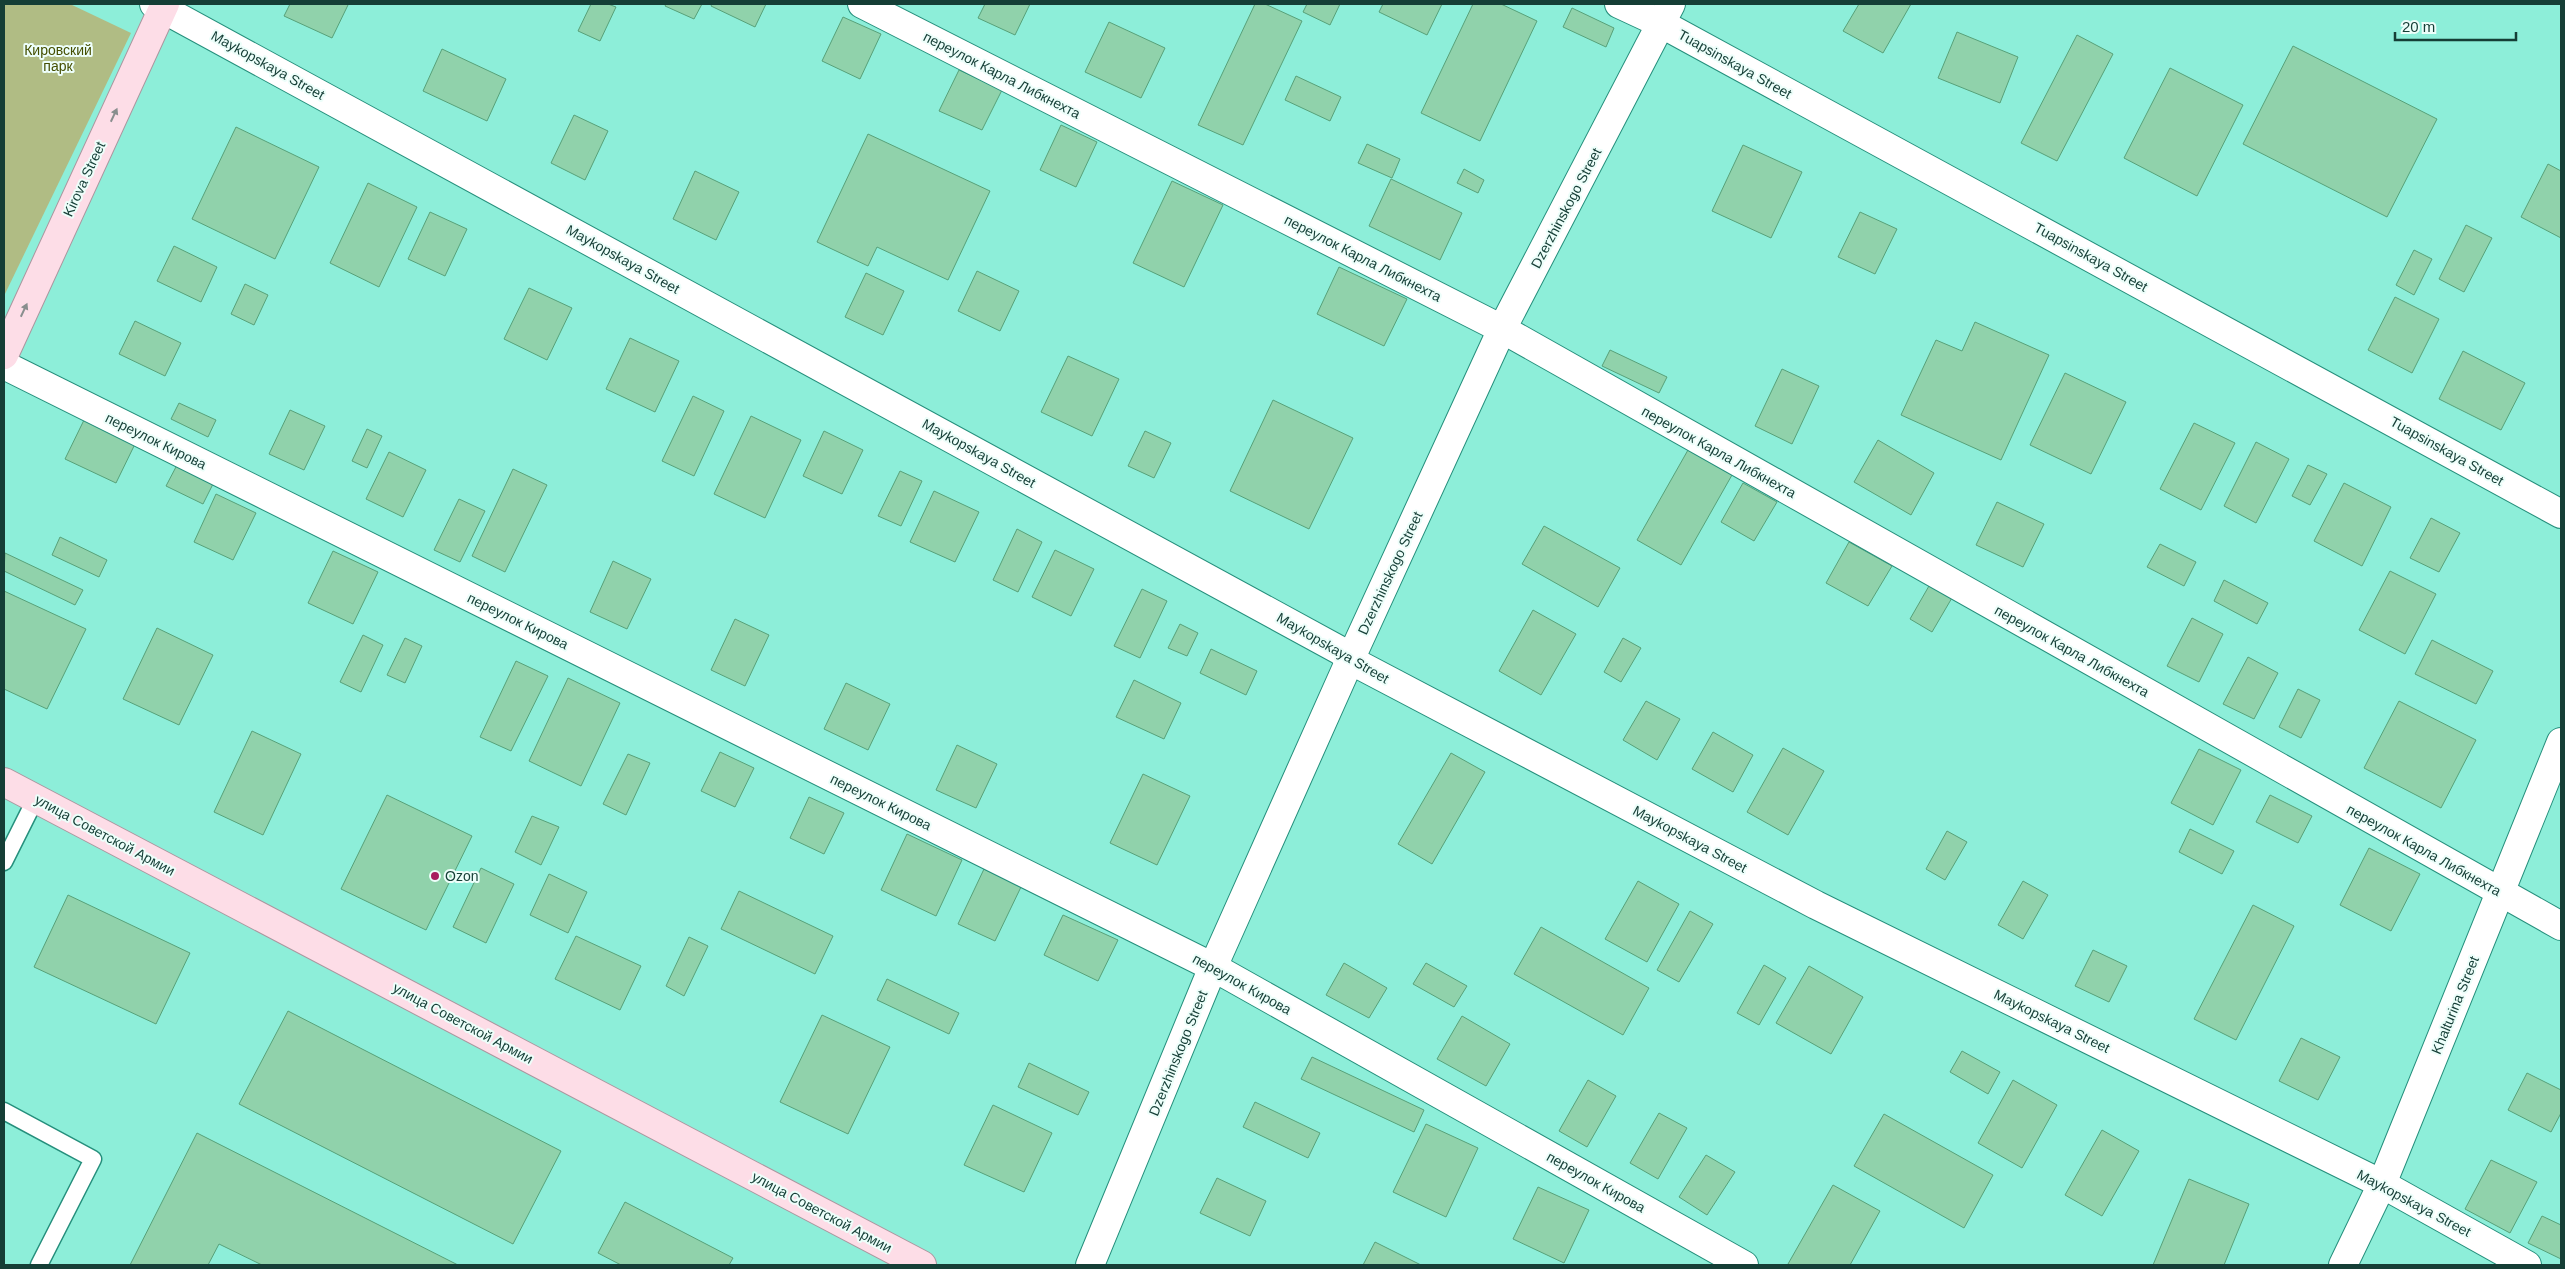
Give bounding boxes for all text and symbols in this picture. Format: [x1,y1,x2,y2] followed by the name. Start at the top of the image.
[2395,10,2516,42] scale bar
[2402,18,2435,35] text: 20 m
[1676,26,1795,102] street label: Tuapsinskaya Street
[209,27,327,103] street label: Maykopskaya Street
[921,28,1083,122] street label: переулок Карла Либкнехта
[24,42,92,74] park label: Кировский парк
[110,108,118,122] one-way arrow
[60,139,108,219] street label: Kirova Street
[1528,145,1605,271] street label: Dzerzhinskogo Street
[1282,211,1444,305] street label: переулок Карла Либкнехта
[2032,219,2151,295] street label: Tuapsinskaya Street
[564,221,682,297] street label: Maykopskaya Street
[20,303,28,317] one-way arrow
[1639,403,1799,501] street label: переулок Карла Либкнехта
[103,410,209,472] street label: переулок Кирова
[2388,413,2507,489] street label: Tuapsinskaya Street
[920,415,1038,491] street label: Maykopskaya Street
[1354,509,1426,637] street label: Dzerzhinskogo Street
[465,590,571,652] street label: переулок Кирова
[1992,602,2152,700] street label: переулок Карла Либкнехта
[1274,609,1392,687] street label: Maykopskaya Street
[828,771,934,833] street label: переулок Кирова
[32,791,178,879] street label: улица Советской Армии
[2344,801,2504,899] street label: переулок Карла Либкнехта
[1630,802,1750,876] street label: Maykopskaya Street
[445,868,478,884] place label: Ozon
[429,870,441,882] marker: Ozon
[1190,950,1294,1018] street label: переулок Кирова
[2428,954,2482,1056] street label: Khalturina Street
[390,979,536,1067] street label: улица Советской Армии
[1991,986,2113,1056] street label: Maykopskaya Street
[1146,988,1211,1118] street label: Dzerzhinskogo Street
[1544,1148,1648,1216] street label: переулок Кирова
[2354,1166,2474,1240] street label: Maykopskaya Street
[749,1168,895,1256] street label: улица Советской Армии

